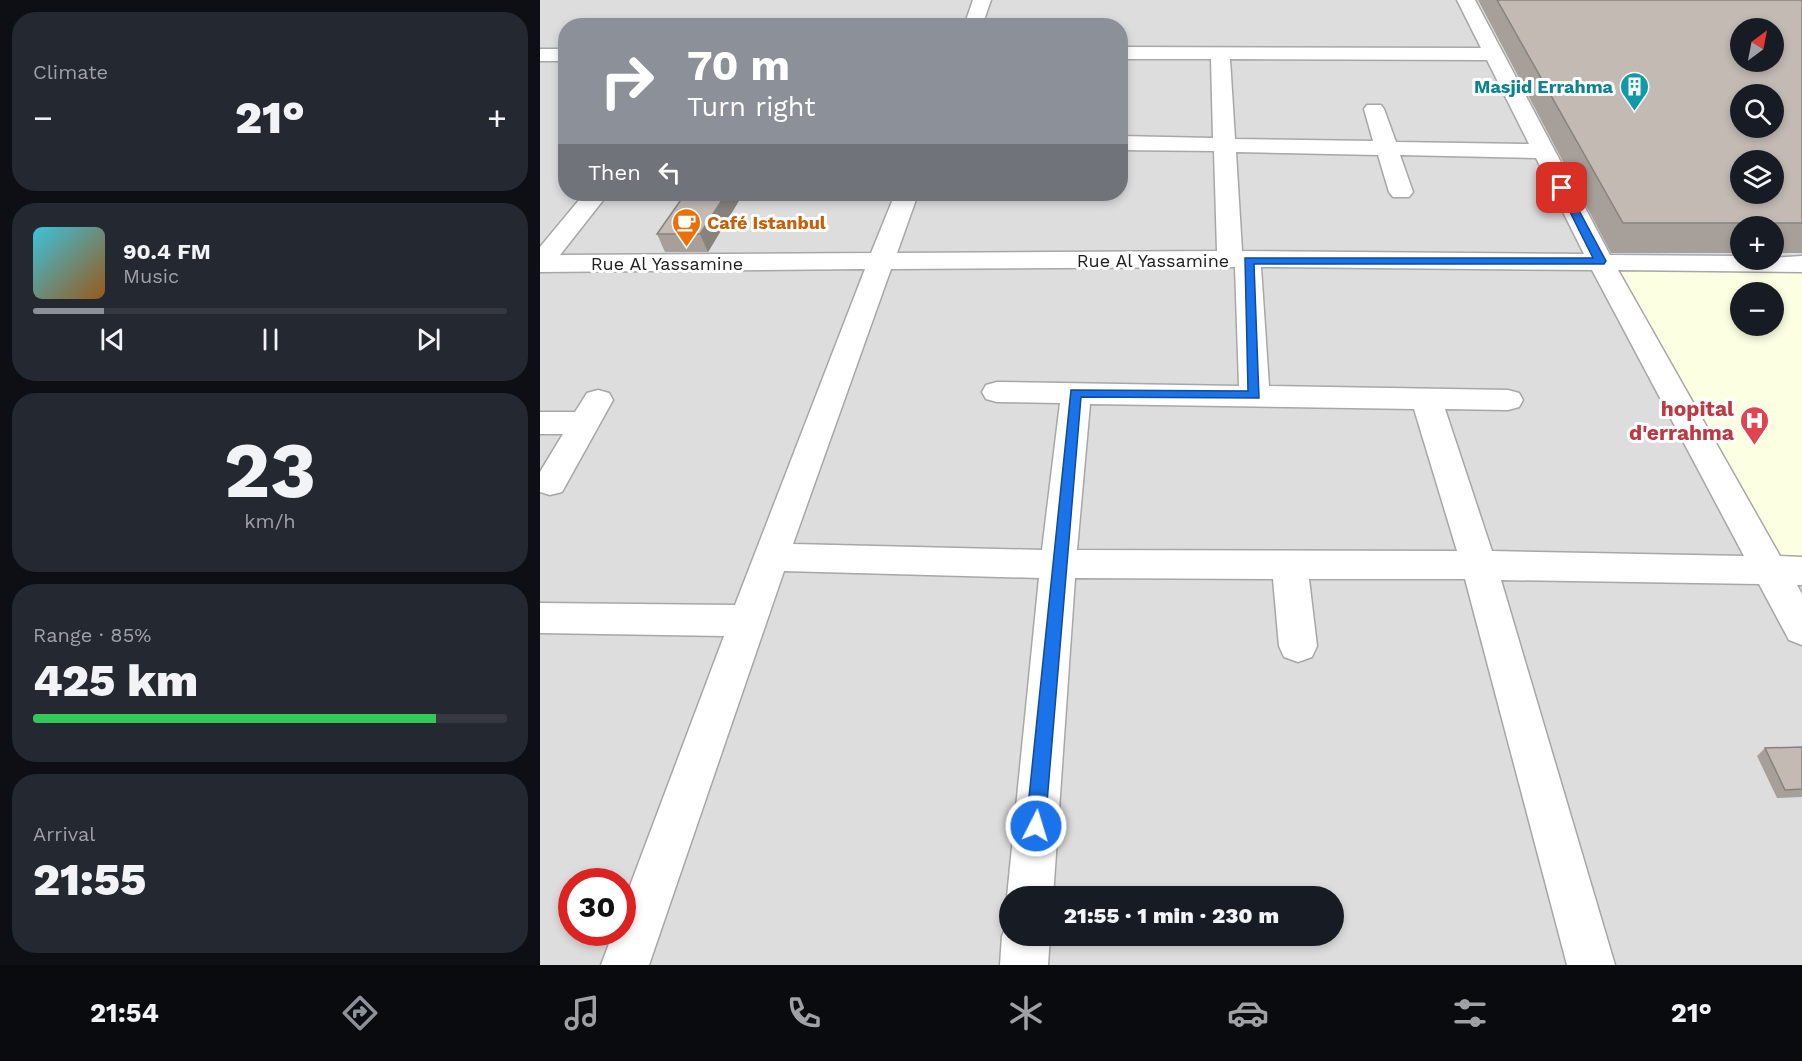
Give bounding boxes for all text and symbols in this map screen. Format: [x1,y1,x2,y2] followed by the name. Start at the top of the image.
[1730,18,1784,72] north arrow
[1730,18,1784,336] map controls
[687,41,790,90] text: 70 m
[588,42,666,120] icon: right
[33,60,108,84] text: Climate
[1618,70,1650,112] building icon: Masjid Errahma
[1474,76,1614,97] place label: Masjid Errahma
[1730,84,1784,138] button: search
[235,91,305,144] text: 21°
[687,91,816,123] text: Turn right
[33,98,53,137] text: −
[487,98,507,137] text: +
[1730,150,1784,204] button: layers
[653,156,686,189] icon: left
[588,160,641,185] text: Then
[1536,162,1587,213] pin
[1545,171,1578,204] icon: arrive
[670,206,702,248] cafe icon: Café Istanbul
[707,212,826,233] place label: Café Istanbul
[1730,216,1784,270] button: +
[123,239,211,264] text: 90.4 FM
[1077,250,1229,271] street label: Rue Al Yassamine
[591,253,743,274] street label: Rue Al Yassamine
[123,264,179,288] text: Music
[1730,282,1784,336] button: −
[96,323,129,356] icon: previous
[254,323,287,356] icon: pause
[412,323,445,356] icon: next
[1629,396,1735,445] place label: hopital d'errahma
[1739,404,1771,446] hospital icon: hopital d'errahma
[224,424,316,516] text: 23
[244,509,296,533] text: km/h
[33,623,151,647] text: Range · 85%
[33,654,198,707] text: 425 km
[1004,794,1068,858] position arrow
[33,822,95,846] text: Arrival
[33,853,146,906] text: 21:55
[558,868,636,946] speed limit sign: 30
[1064,903,1279,928] text: 21:55 · 1 min · 230 m
[339,992,381,1034] icon: directions
[561,992,603,1034] icon: music
[783,992,825,1034] icon: phone
[1005,992,1047,1034] icon: climate
[1227,992,1269,1034] icon: car
[1449,992,1491,1034] icon: filters
[90,997,159,1029] text: 21:54
[1671,997,1712,1029] text: 21°

